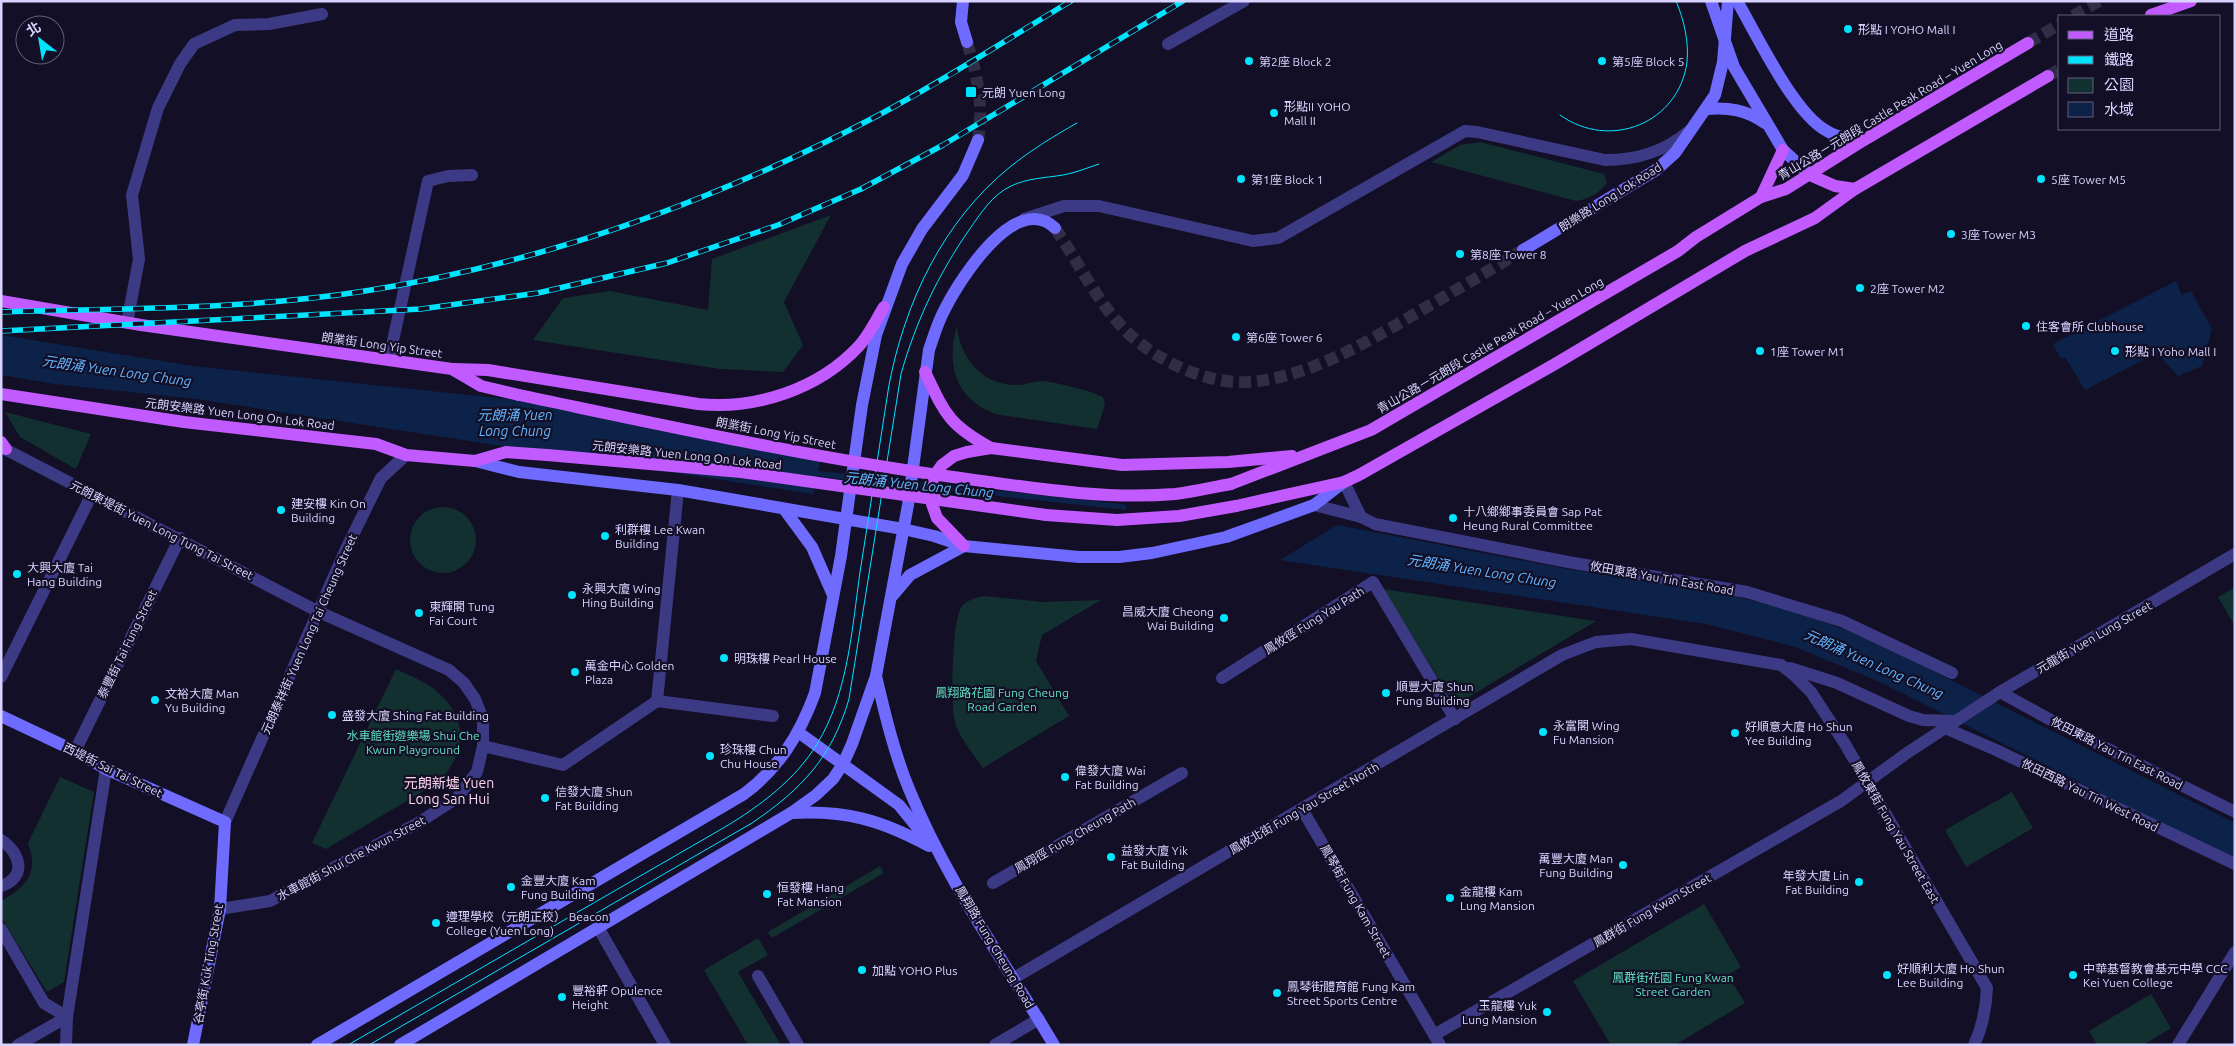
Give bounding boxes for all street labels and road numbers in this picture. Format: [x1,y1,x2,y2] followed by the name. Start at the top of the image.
[1776,38,2004,182] street label: 青山公路－元朗段 Castle Peak Road – Yuen Long
[1557,160,1663,234] street label: 朗樂路 Long Lok Road
[1375,275,1605,415] street label: 青山公路－元朗段 Castle Peak Road – Yuen Long
[321,330,444,360] street label: 朗業街 Long Yip Street
[145,396,335,432] street label: 元朗安樂路 Yuen Long On Lok Road
[715,415,837,451] street label: 朗業街 Long Yip Street
[592,439,782,471] street label: 元朗安樂路 Yuen Long On Lok Road
[68,478,256,582] street label: 元朗東堤街 Yuen Long Tung Tai Street
[259,532,359,736] street label: 元朗泰祥街 Yuen Long Tai Cheung Street
[1589,559,1735,597] street label: 攸田東路 Yau Tin East Road
[1262,584,1366,656] street label: 鳳攸徑 Fung Yau Path
[95,587,159,701] street label: 泰豐街 Tai Fung Street
[2034,598,2154,675] street label: 元龍街 Yuen Lung Street
[2049,714,2185,792] street label: 攸田東路 Yau Tin East Road
[61,740,165,800] street label: 西堤街 Sai Tai Street
[2020,756,2160,834] street label: 攸田西路 Yau Tin West Road
[1850,759,1942,905] street label: 鳳攸東街 Fung Yau Street East
[1227,760,1381,856] street label: 鳳攸北街 Fung Yau Street North
[1012,795,1138,875] street label: 鳳翔徑 Fung Cheung Path
[275,813,428,903] street label: 水車館街 Shui Che Kwun Street
[1318,842,1394,960] street label: 鳳琴街 Fung Kam Street
[1591,871,1713,949] street label: 鳳群街 Fung Kwan Street
[953,884,1037,1010] street label: 鳳翔路 Fung Cheung Road
[191,903,225,1025] street label: 谷亭街 Kuk Ting Street

